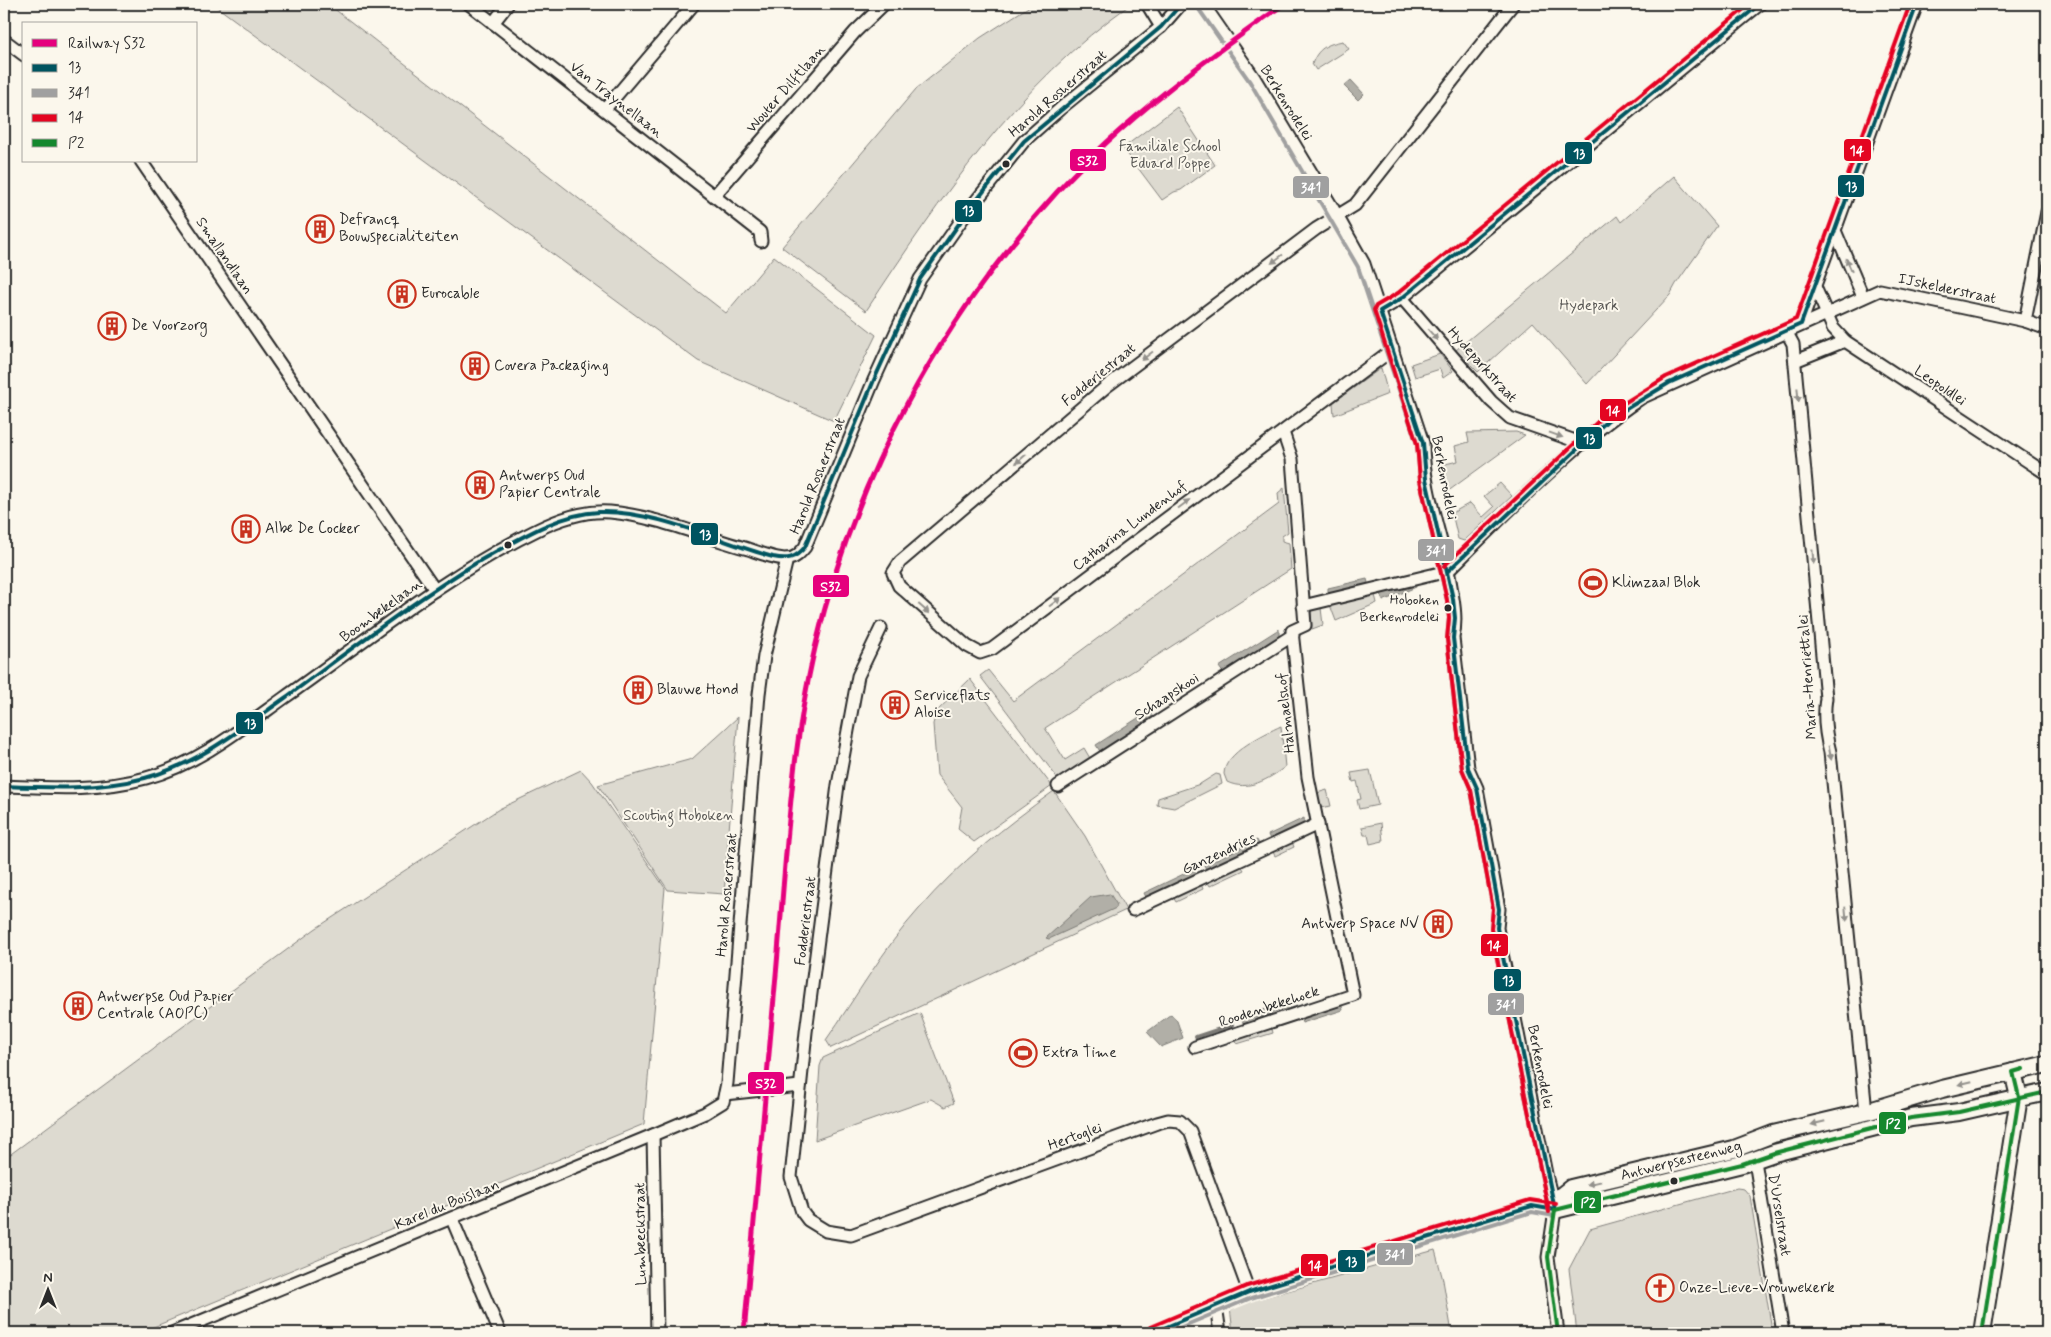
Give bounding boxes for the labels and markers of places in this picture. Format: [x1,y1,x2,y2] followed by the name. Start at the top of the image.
[1001,159,1011,169] unlabelled marker
[339,210,459,247] place label: Defrancq Bouwspecialiteiten
[305,214,335,244] building icon: Defrancq Bouwspecialiteiten
[387,279,417,309] building icon: Eurocable
[421,284,480,304] place label: Eurocable
[97,311,127,341] building icon: De Voorzorg
[131,316,208,337] place label: De Voorzorg
[460,351,490,381] building icon: Covera Packaging
[494,356,609,377] place label: Covera Packaging
[499,466,601,503] place label: Antwerps Oud Papier Centrale
[465,470,495,500] building icon: Antwerps Oud Papier Centrale
[231,514,261,544] building icon: Albe De Cocker
[265,519,361,539] place label: Albe De Cocker
[503,540,513,550] unlabelled marker
[1578,568,1608,598] sports icon: Klimzaal Blok
[1612,573,1700,593] place label: Klimzaal Blok
[1360,591,1439,626] place label: Hoboken Berkenrodelei
[1443,603,1453,613] marker: Hoboken Berkenrodelei
[623,675,653,705] building icon: Blauwe Hond
[657,680,739,700] place label: Blauwe Hond
[914,686,990,723] place label: Serviceflats Aloise
[880,690,910,720] building icon: Serviceflats Aloise
[1423,909,1453,939] building icon: Antwerp Space NV
[1301,914,1419,934] place label: Antwerp Space NV
[97,987,234,1024] place label: Antwerpse Oud Papier Centrale (AOPC)
[63,991,93,1021] building icon: Antwerpse Oud Papier Centrale (AOPC)
[1008,1038,1038,1068] sports icon: Extra Time
[1042,1043,1117,1063] place label: Extra Time
[1669,1176,1679,1186] unlabelled marker
[1645,1273,1675,1303] church icon: Onze-Lieve-Vrouwekerk
[1679,1278,1835,1298] place label: Onze-Lieve-Vrouwekerk

